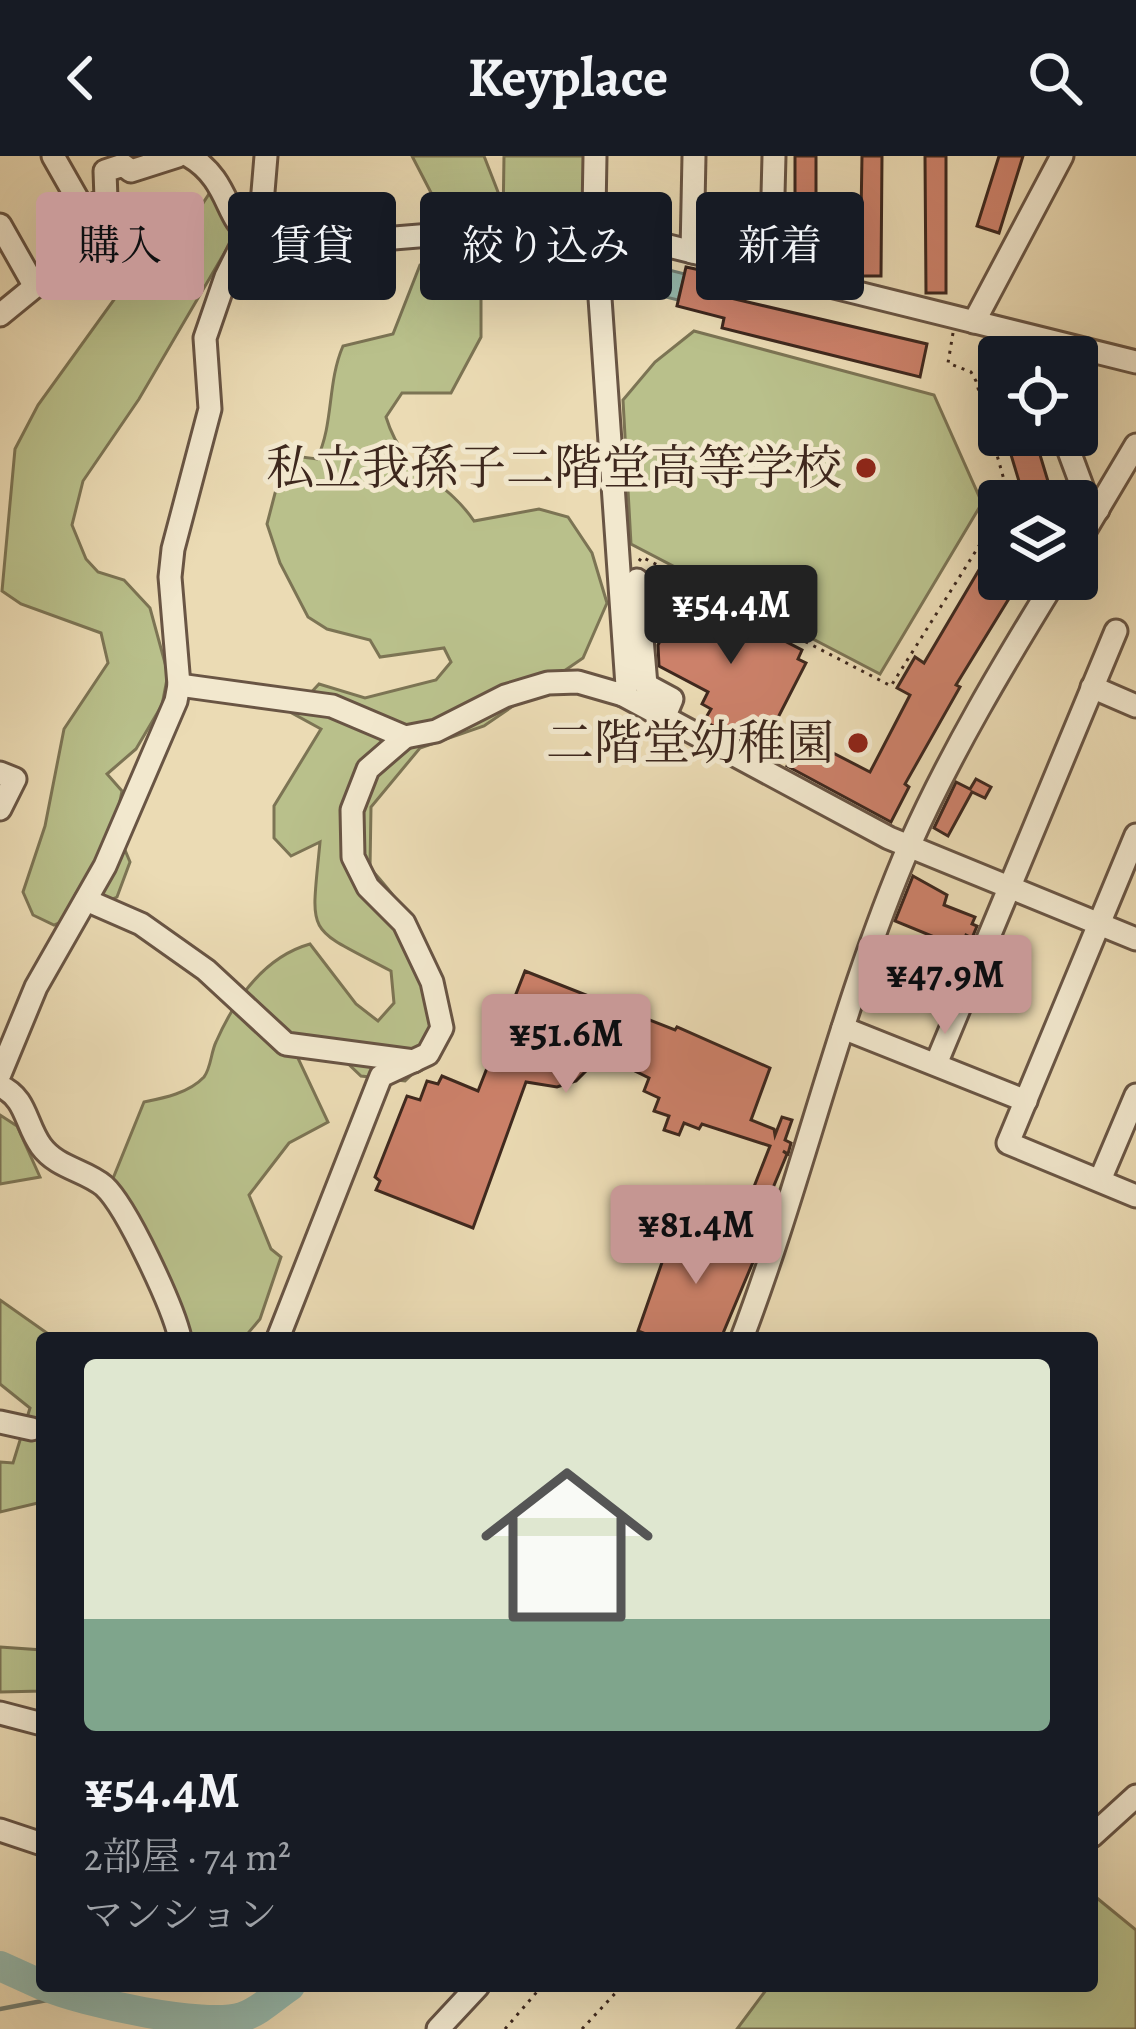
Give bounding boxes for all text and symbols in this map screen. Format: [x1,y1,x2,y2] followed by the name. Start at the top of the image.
[468,41,668,115] text: Keyplace
[48,45,114,111] icon: back
[1022,45,1088,111] icon: search
[36,192,204,300] chip: 購入
[228,192,396,300] chip: 賃貸
[420,192,672,300] chip: 絞り込み
[696,192,864,300] chip: 新着
[978,336,1098,600] map controls
[978,336,1098,456] button: locate
[266,435,842,501] place label: 私立我孫子二階堂高等学校
[853,455,879,481] marker: 私立我孫子二階堂高等学校
[978,480,1098,600] button: layers
[633,565,829,667] pin: ¥54.4M
[671,577,791,630] text: ¥54.4M
[546,710,834,776] place label: 二階堂幼稚園
[845,730,871,756] marker: 二階堂幼稚園
[847,935,1043,1037] pin: ¥47.9M
[886,947,1004,1000] text: ¥47.9M
[468,994,664,1096] pin: ¥51.6M
[509,1006,623,1059] text: ¥51.6M
[598,1185,794,1287] pin: ¥81.4M
[638,1197,754,1250] text: ¥81.4M
[459,1437,675,1653] icon: home
[84,1755,240,1825] text: ¥54.4M
[84,1830,291,1883] text: 2部屋 · 74 m²
[84,1888,277,1941] text: マンション

